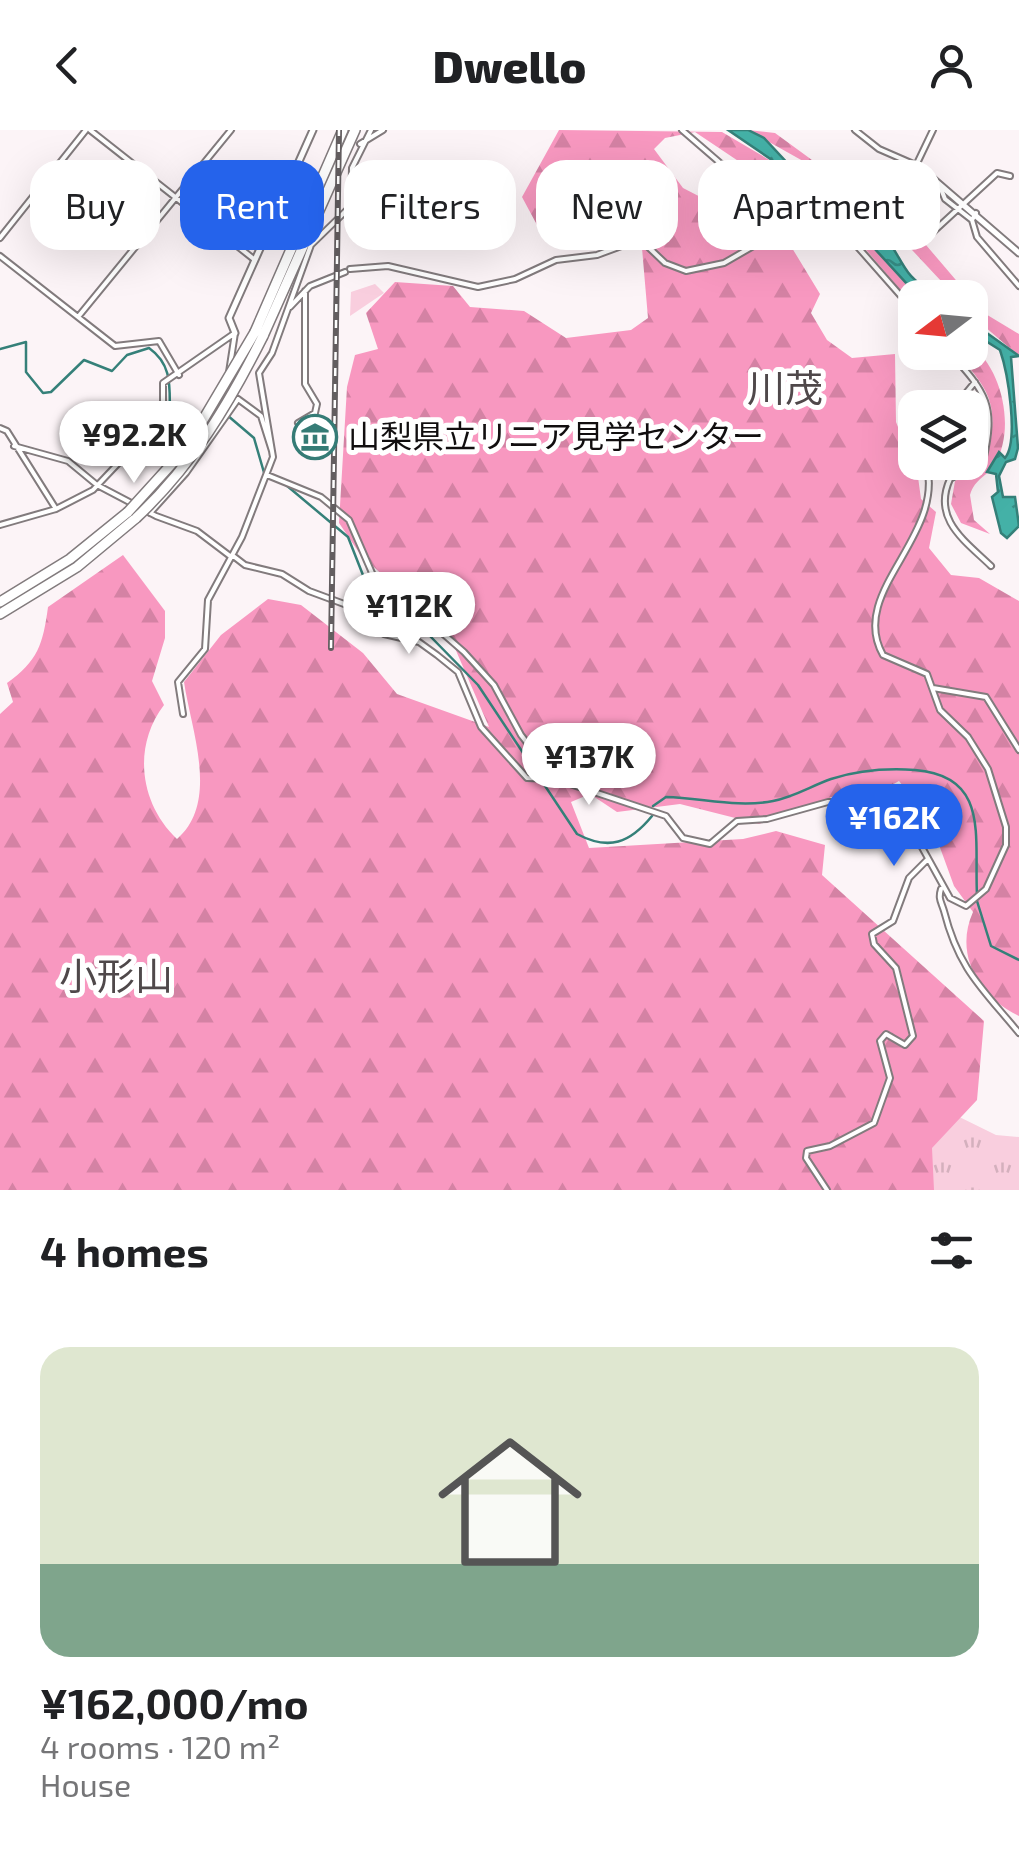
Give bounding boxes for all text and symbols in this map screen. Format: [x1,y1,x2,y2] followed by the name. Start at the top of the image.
[40,38,95,93] icon: back
[433,38,586,92] text: Dwello
[924,38,979,93] icon: person
[30,160,160,250] chip: Buy
[180,160,324,250] chip: Rent
[344,160,516,250] chip: Filters
[536,160,678,250] chip: New
[698,160,940,250] chip: Apartment
[898,280,988,370] north arrow
[898,280,988,480] map controls
[747,364,823,410] district label: 川茂
[898,390,988,480] button: layers
[53,401,215,486] pin: ¥92.2K
[81,414,187,452] text: ¥92.2K
[292,414,338,460] museum icon: 山梨県立リニア見学センター
[348,416,764,454] place label: 山梨県立リニア見学センター
[339,572,479,657] pin: ¥112K
[365,585,453,623] text: ¥112K
[519,723,659,808] pin: ¥137K
[544,736,634,774] text: ¥137K
[824,784,964,869] pin: ¥162K
[848,797,940,835] text: ¥162K
[59,952,173,998] district label: 小形山
[924,1223,979,1278] icon: filters
[40,1225,209,1275] text: 4 homes
[420,1412,600,1592] icon: home
[40,1677,309,1727] text: ¥162,000/mo
[40,1727,280,1765] text: 4 rooms · 120 m²
[40,1765,131,1803] text: House

